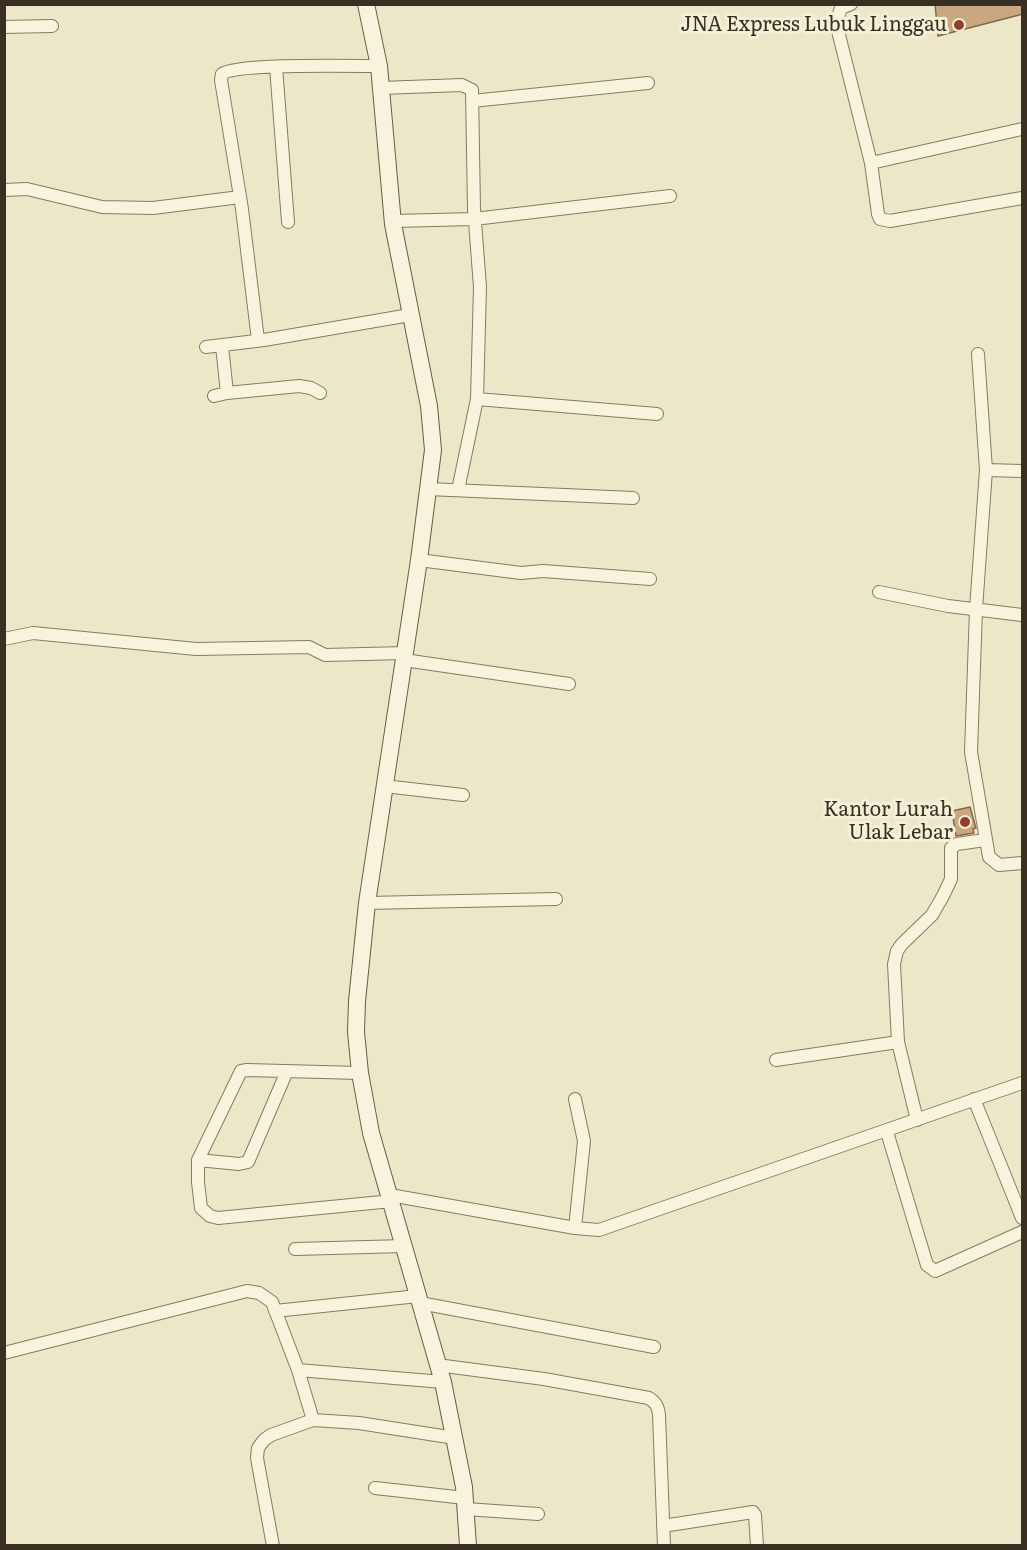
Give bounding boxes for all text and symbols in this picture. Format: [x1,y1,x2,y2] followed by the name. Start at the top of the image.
[681,13,947,37] place label: JNA Express Lubuk Linggau
[952,18,966,32] marker: JNA Express Lubuk Linggau
[824,798,953,845] place label: Kantor Lurah Ulak Lebar
[958,815,972,829] marker: Kantor Lurah Ulak Lebar

